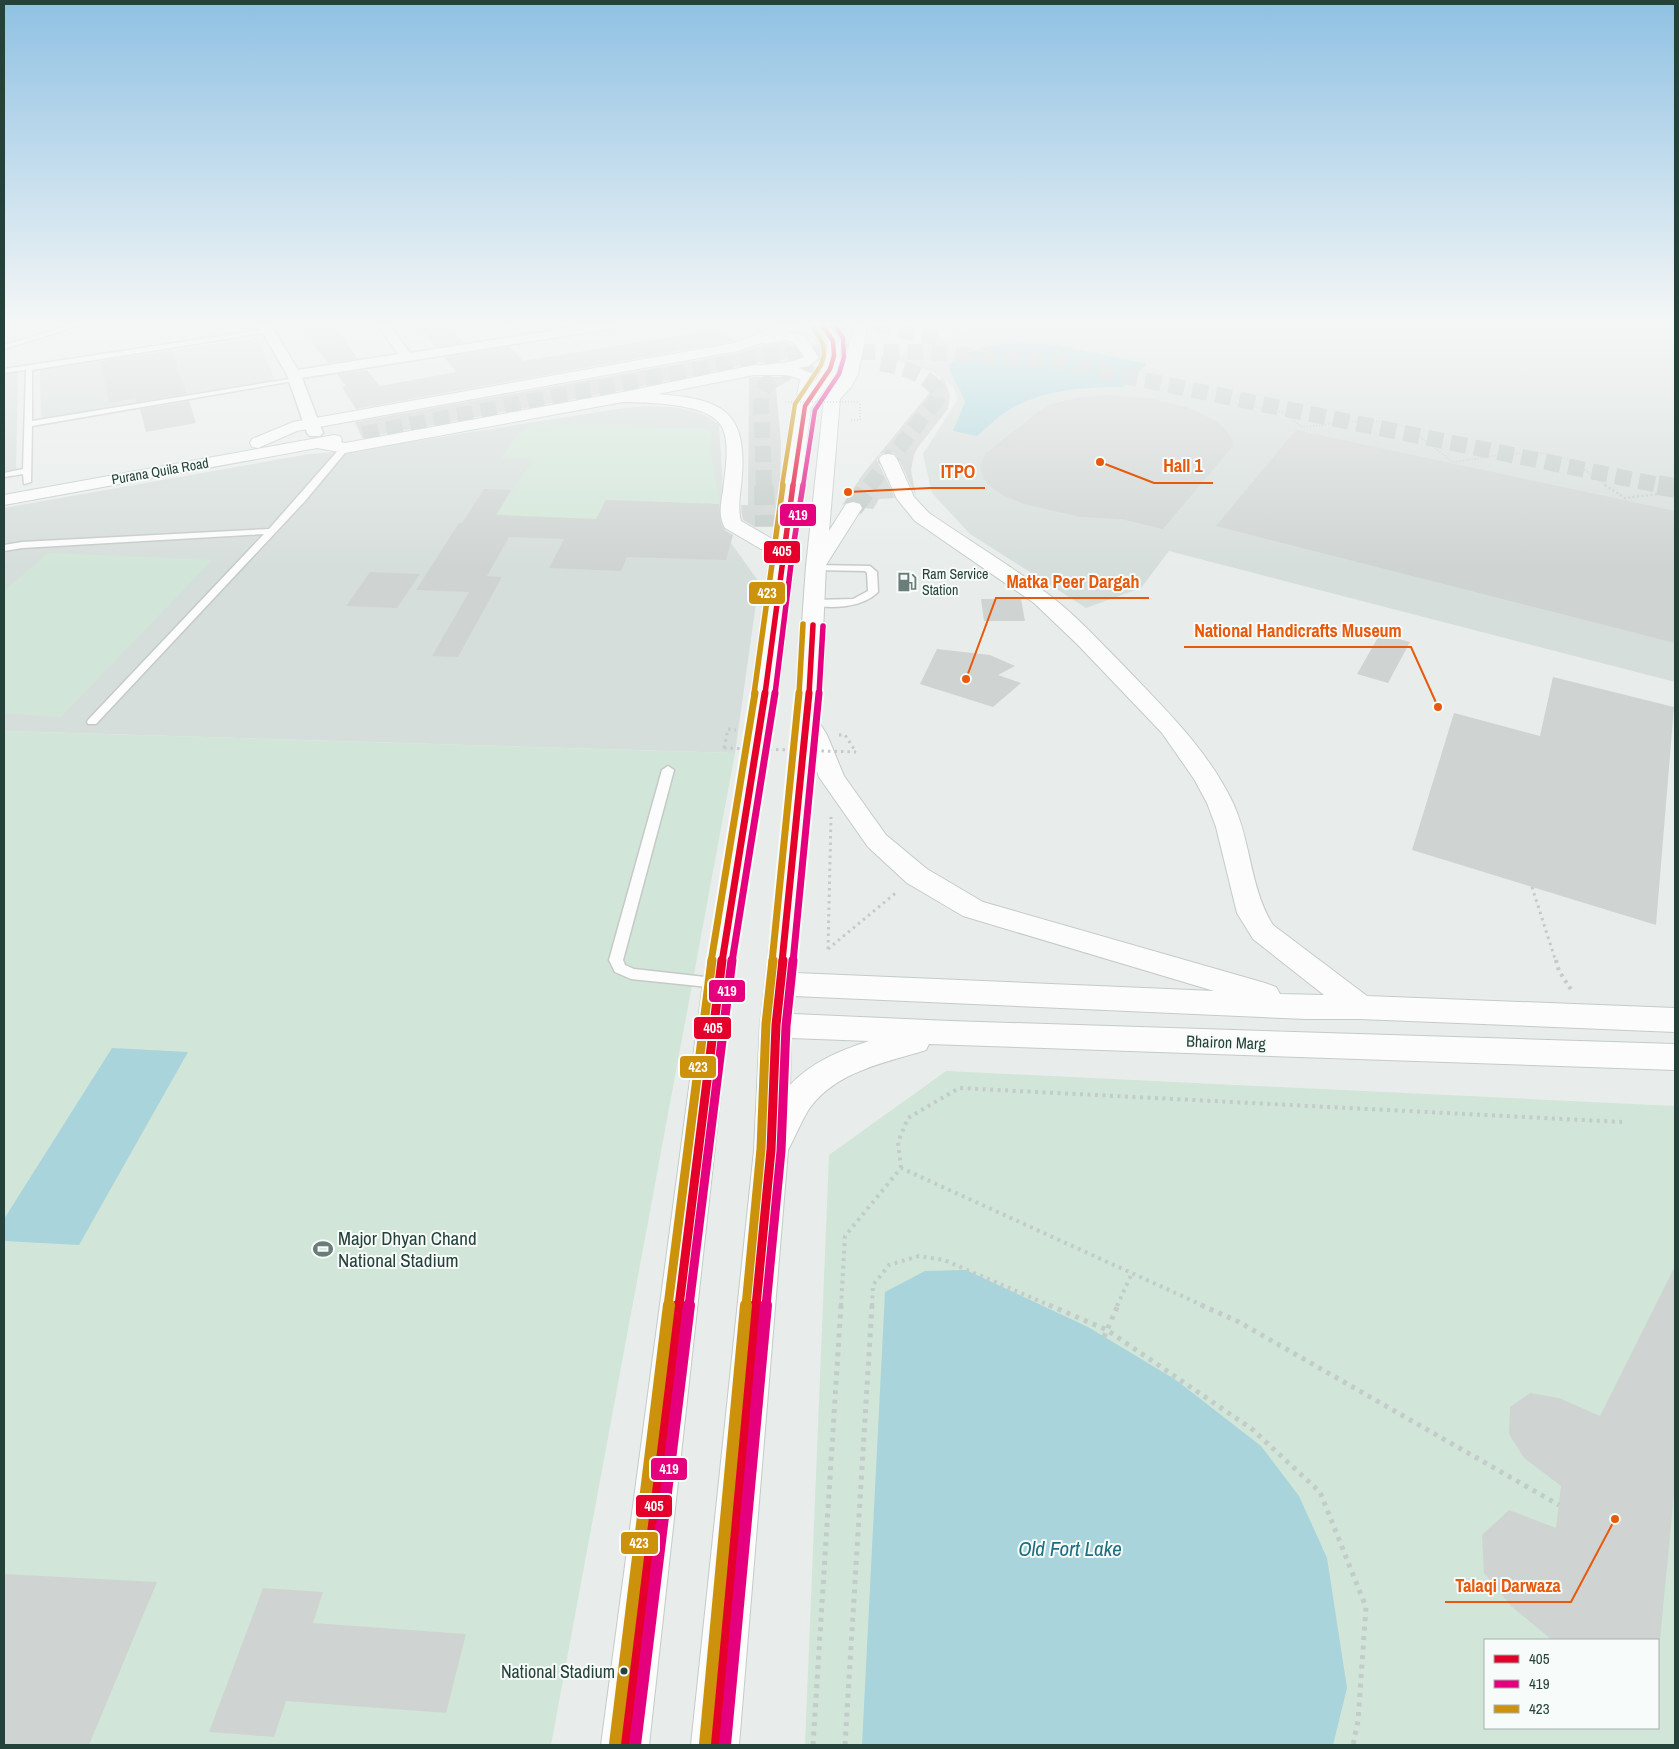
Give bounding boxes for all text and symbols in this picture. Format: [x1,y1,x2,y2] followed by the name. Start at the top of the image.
[1154,450,1213,483] callout: Hall 1
[1163,453,1203,478] text: Hall 1
[110,454,210,488] street label: Purana Quila Road
[930,455,985,488] callout: ITPO
[941,459,975,484] text: ITPO
[779,503,817,527] line badge: 419
[788,506,808,524] text: 419
[763,540,801,564] line badge: 405
[772,542,792,560] text: 405
[922,565,988,599] place label: Ram Service Station
[996,565,1149,598] callout: Matka Peer Dargah
[1007,569,1139,594] text: Matka Peer Dargah
[896,571,918,593] fuel station icon: Ram Service Station
[748,581,786,605] line badge: 423
[757,584,777,602] text: 423
[1184,614,1411,647] callout: National Handicrafts Museum
[1194,618,1402,643] text: National Handicrafts Museum
[708,979,746,1003] line badge: 419
[717,982,737,1000] text: 419
[693,1016,732,1040] line badge: 405
[703,1019,723,1037] text: 405
[1186,1030,1267,1054] street label: Bhairon Marg
[679,1055,717,1079] line badge: 423
[688,1058,708,1076] text: 423
[338,1225,477,1273] place label: Major Dhyan Chand National Stadium
[312,1238,334,1260] sports icon: Major Dhyan Chand National Stadium
[650,1457,688,1481] line badge: 419
[659,1460,679,1478] text: 419
[635,1494,673,1518] line badge: 405
[644,1497,664,1515] text: 405
[620,1531,659,1555] line badge: 423
[629,1534,649,1552] text: 423
[1018,1534,1122,1563] water label: Old Fort Lake
[1445,1569,1571,1602] callout: Talaqi Darwaza
[1455,1573,1562,1598] text: Talaqi Darwaza
[1484,1639,1659,1729] legend
[1529,1648,1550,1669] text: 405
[501,1659,615,1684] place label: National Stadium
[619,1666,629,1676] marker: National Stadium
[1529,1673,1550,1694] text: 419
[1529,1698,1550,1719] text: 423

